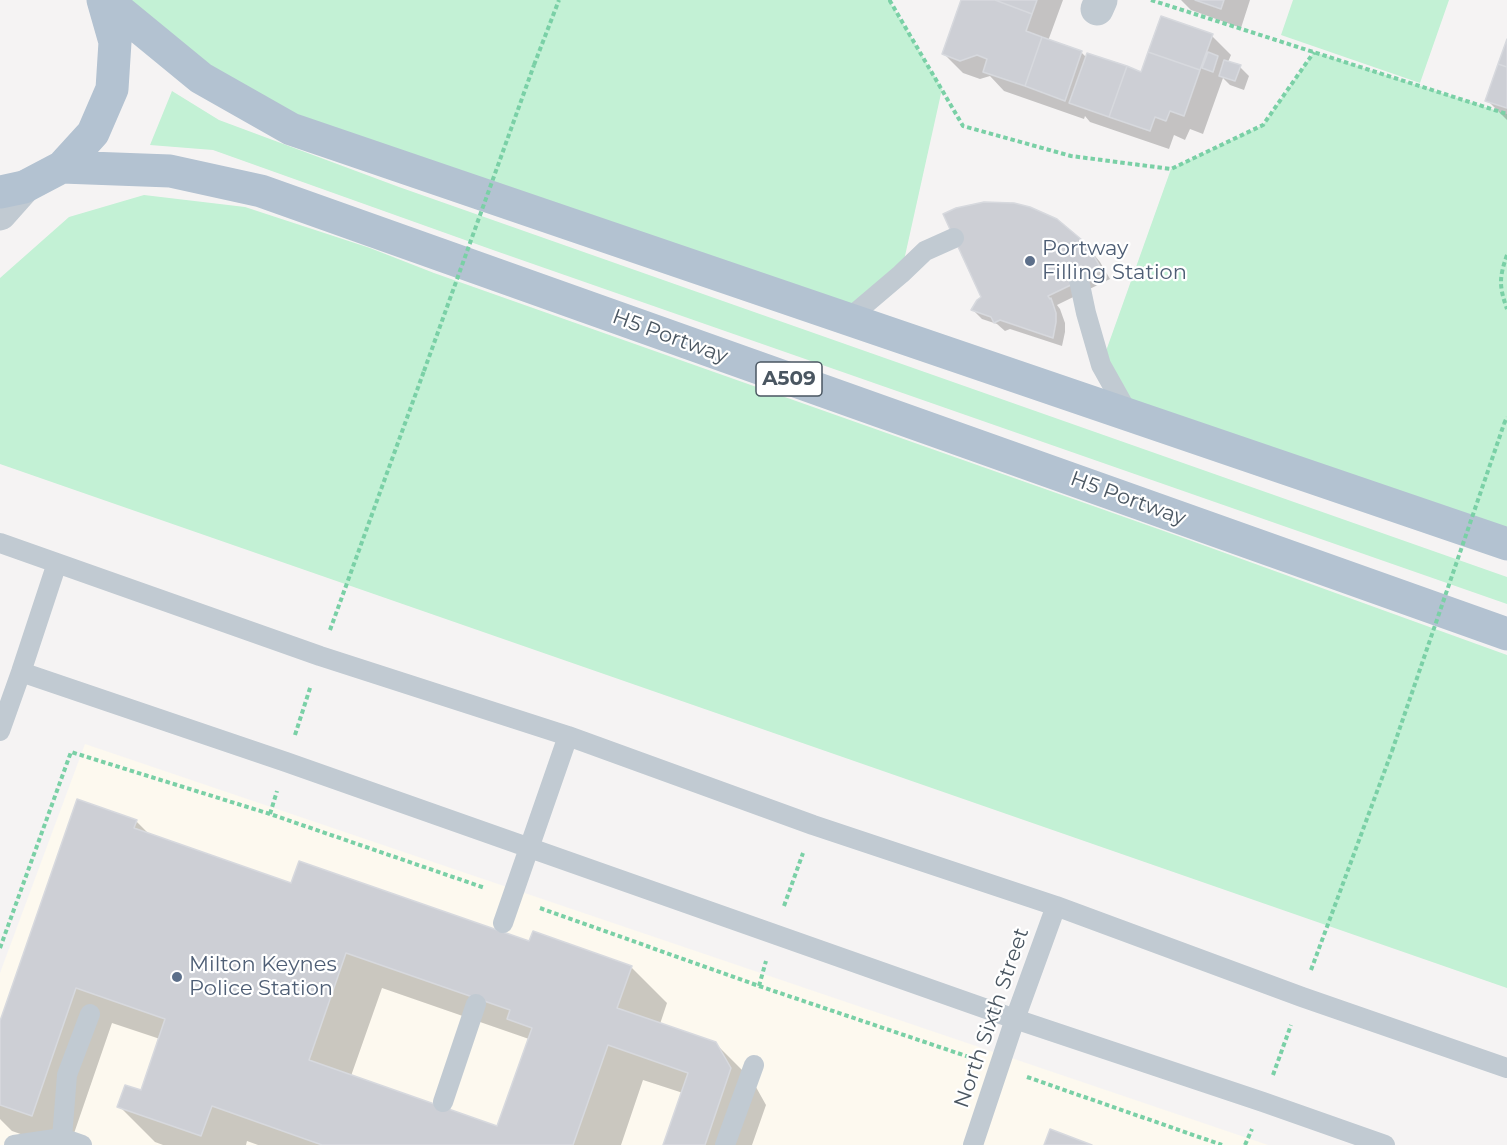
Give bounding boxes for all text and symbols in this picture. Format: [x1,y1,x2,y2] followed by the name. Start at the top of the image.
[1042,236,1187,286] place label: Portway Filling Station
[1023,254,1037,268] marker: Portway Filling Station
[609,304,731,370] street label: H5 Portway
[756,362,822,396] road number: A509
[1067,466,1189,532] street label: H5 Portway
[949,925,1035,1111] street label: North Sixth Street
[189,952,337,1002] place label: Milton Keynes Police Station
[170,970,184,984] marker: Milton Keynes Police Station

